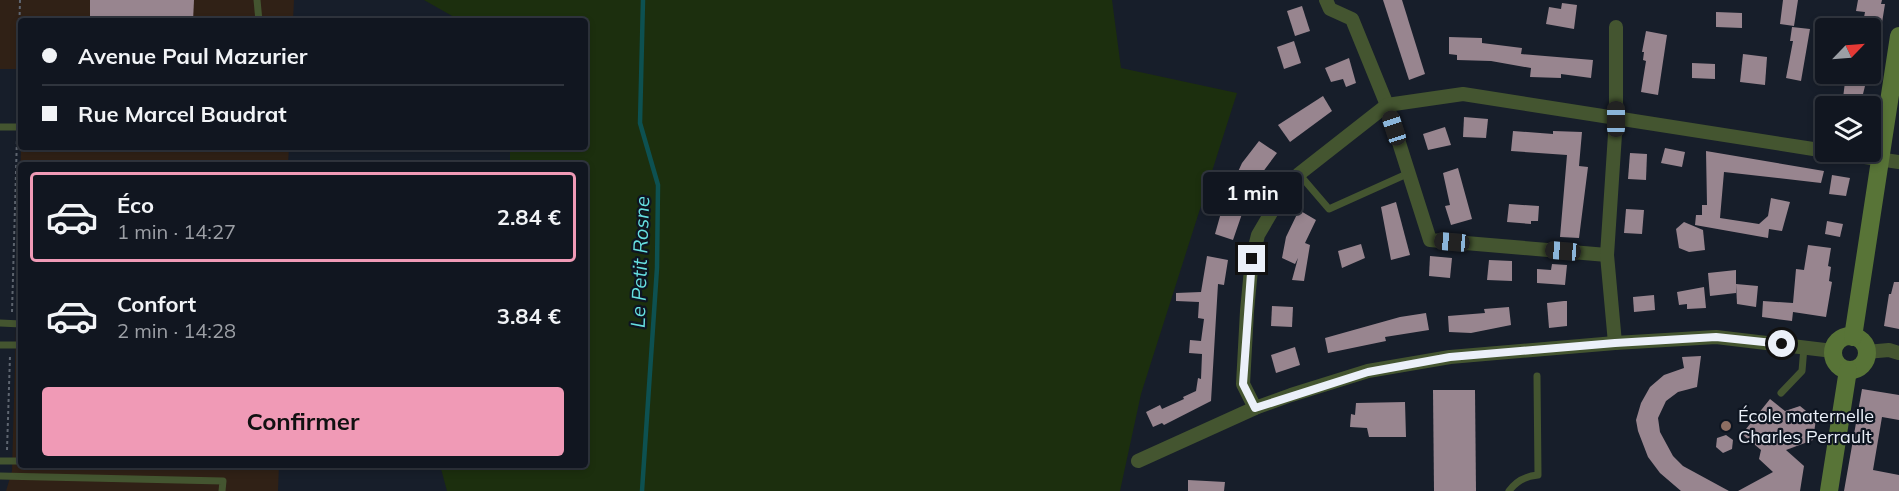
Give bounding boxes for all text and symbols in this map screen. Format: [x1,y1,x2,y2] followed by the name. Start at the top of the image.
[1815,18,1881,84] north arrow
[1815,18,1881,162] map controls
[78,42,307,70] text: Avenue Paul Mazurier
[1815,96,1881,162] button: layers
[78,100,287,128] text: Rue Marcel Baudrat
[1607,101,1625,137] car
[1380,108,1408,148] car
[1202,172,1302,214] callout: 1 min
[1226,180,1279,205] text: 1 min
[45,190,99,244] icon: car
[117,191,154,219] text: Éco
[625,196,654,328] water label: Le Petit Rosne
[497,203,561,231] text: 2.84 €
[117,219,236,244] text: 1 min · 14:27
[1433,231,1471,253] car
[1544,240,1582,262] car
[1238,245,1265,272] route end
[45,289,99,343] icon: car
[117,290,196,318] text: Confort
[497,302,561,330] text: 3.84 €
[117,318,236,343] text: 2 min · 14:28
[1768,330,1795,357] route start
[42,387,564,456] button: Confirmer
[1738,404,1874,448] place label: École maternelle Charles Perrault
[1719,419,1733,433] marker: École maternelle Charles Perrault

